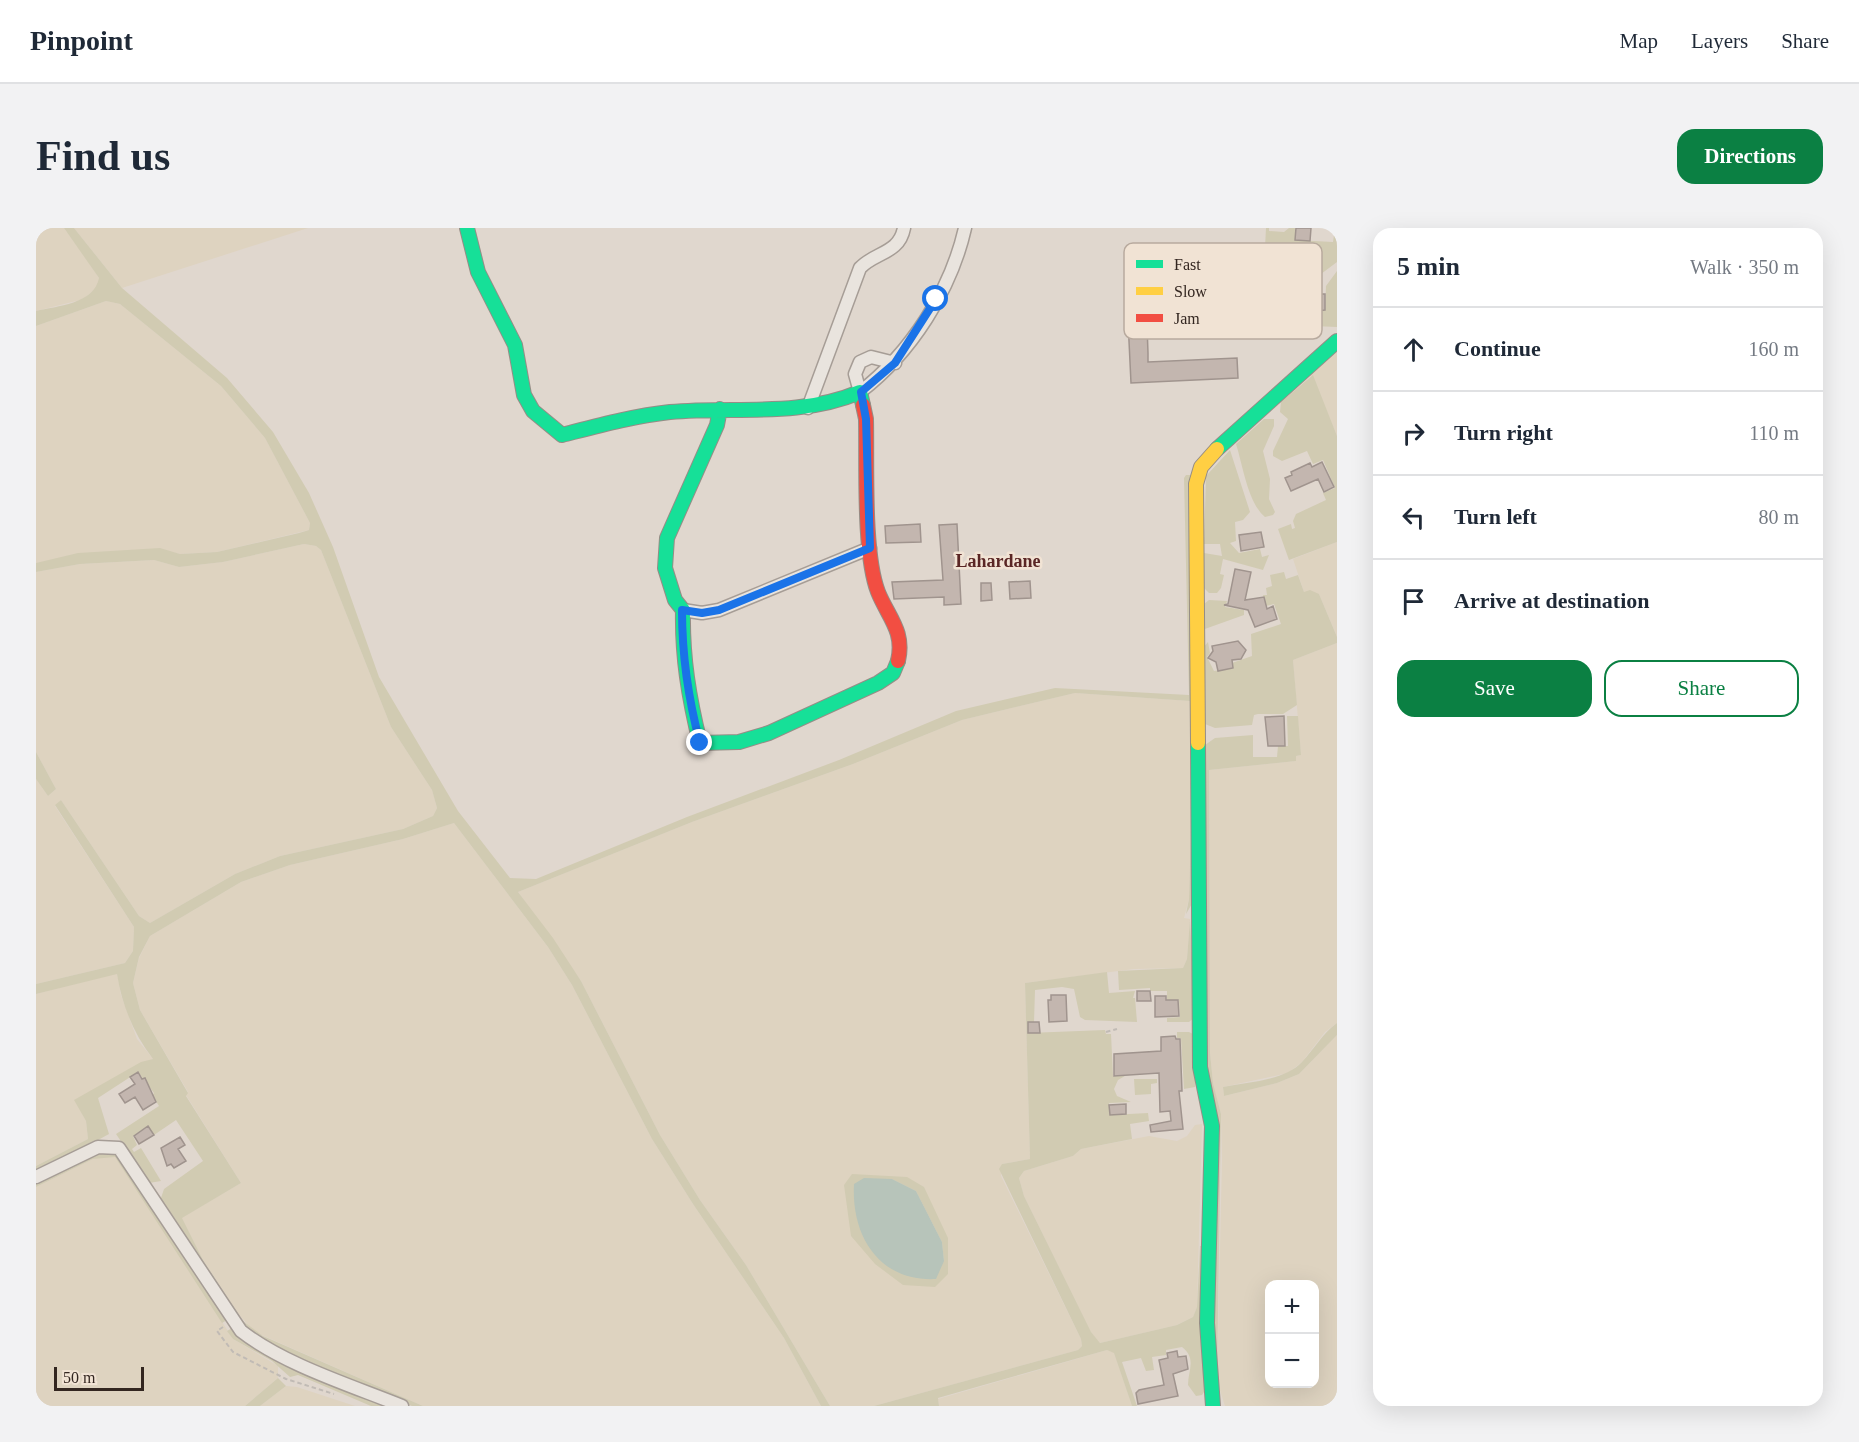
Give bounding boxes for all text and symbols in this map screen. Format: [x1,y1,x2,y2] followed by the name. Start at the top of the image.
[30,25,133,56] text: Pinpoint
[1620,29,1658,53] text: Map
[1691,29,1748,53] text: Layers
[1781,29,1829,53] text: Share
[1677,129,1823,184] button: Directions
[36,133,170,179] text: Find us
[1124,243,1322,339] legend
[1397,252,1460,281] text: 5 min
[1174,256,1201,273] text: Fast
[1690,256,1799,278] text: Walk · 350 m
[1174,283,1207,300] text: Slow
[922,285,948,311] route start
[1174,310,1200,327] text: Jam
[1397,333,1430,366] icon: ahead
[1454,336,1541,361] text: Continue
[1748,338,1799,360] text: 160 m
[1397,417,1430,450] icon: right
[1454,420,1553,445] text: Turn right
[1749,422,1799,444] text: 110 m
[1397,501,1430,534] icon: left
[1454,504,1537,529] text: Turn left
[1758,506,1799,528] text: 80 m
[955,551,1041,571] district label: Lahardane
[1397,585,1430,618] icon: arrive
[1454,588,1650,613] text: Arrive at destination
[1397,660,1592,717] button: Save
[1604,660,1799,717] button: Share
[686,729,712,755] route end
[1265,1280,1319,1388] map controls
[1265,1280,1319,1334] button: +
[1265,1334,1319,1388] button: −
[54,1364,144,1392] scale bar
[63,1369,95,1386] text: 50 m

